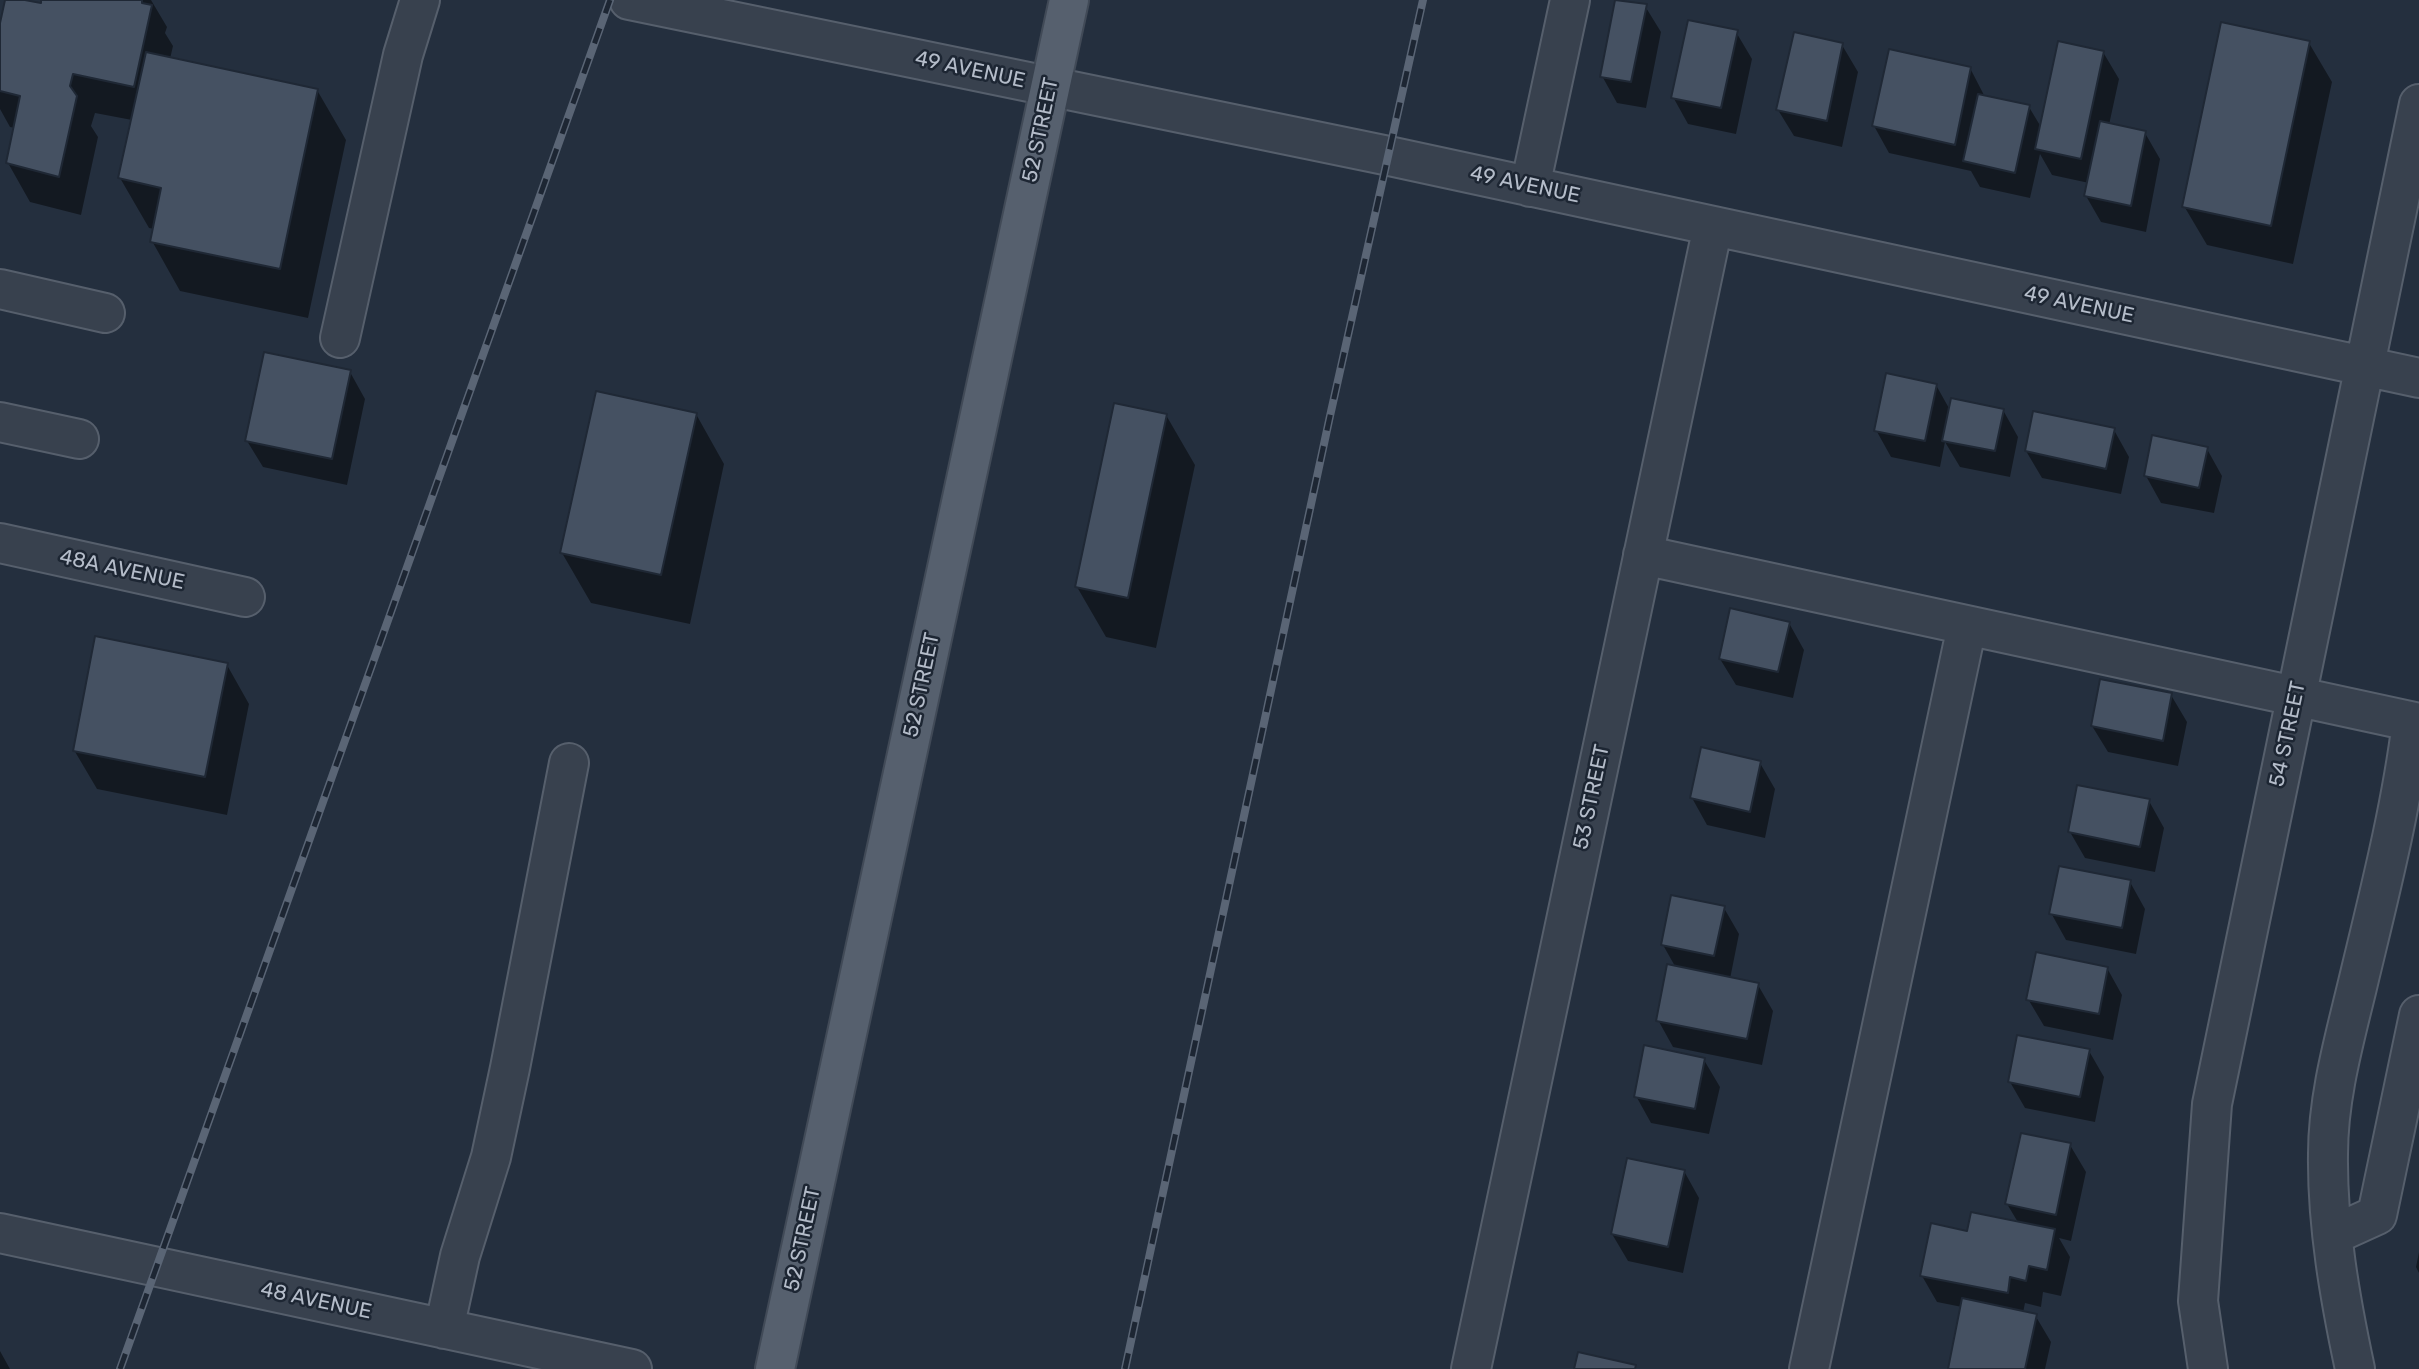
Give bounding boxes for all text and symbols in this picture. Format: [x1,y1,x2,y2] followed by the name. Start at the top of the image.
[913,46,1027,94] street label: 49 AVENUE
[1018,75,1064,185] street label: 52 STREET
[1468,161,1582,209] street label: 49 AVENUE
[2022,281,2136,329] street label: 49 AVENUE
[57,544,187,596] street label: 48A AVENUE
[899,630,945,740] street label: 52 STREET
[2265,679,2311,789] street label: 54 STREET
[1569,742,1615,852] street label: 53 STREET
[780,1184,826,1294] street label: 52 STREET
[258,1277,374,1325] street label: 48 AVENUE

